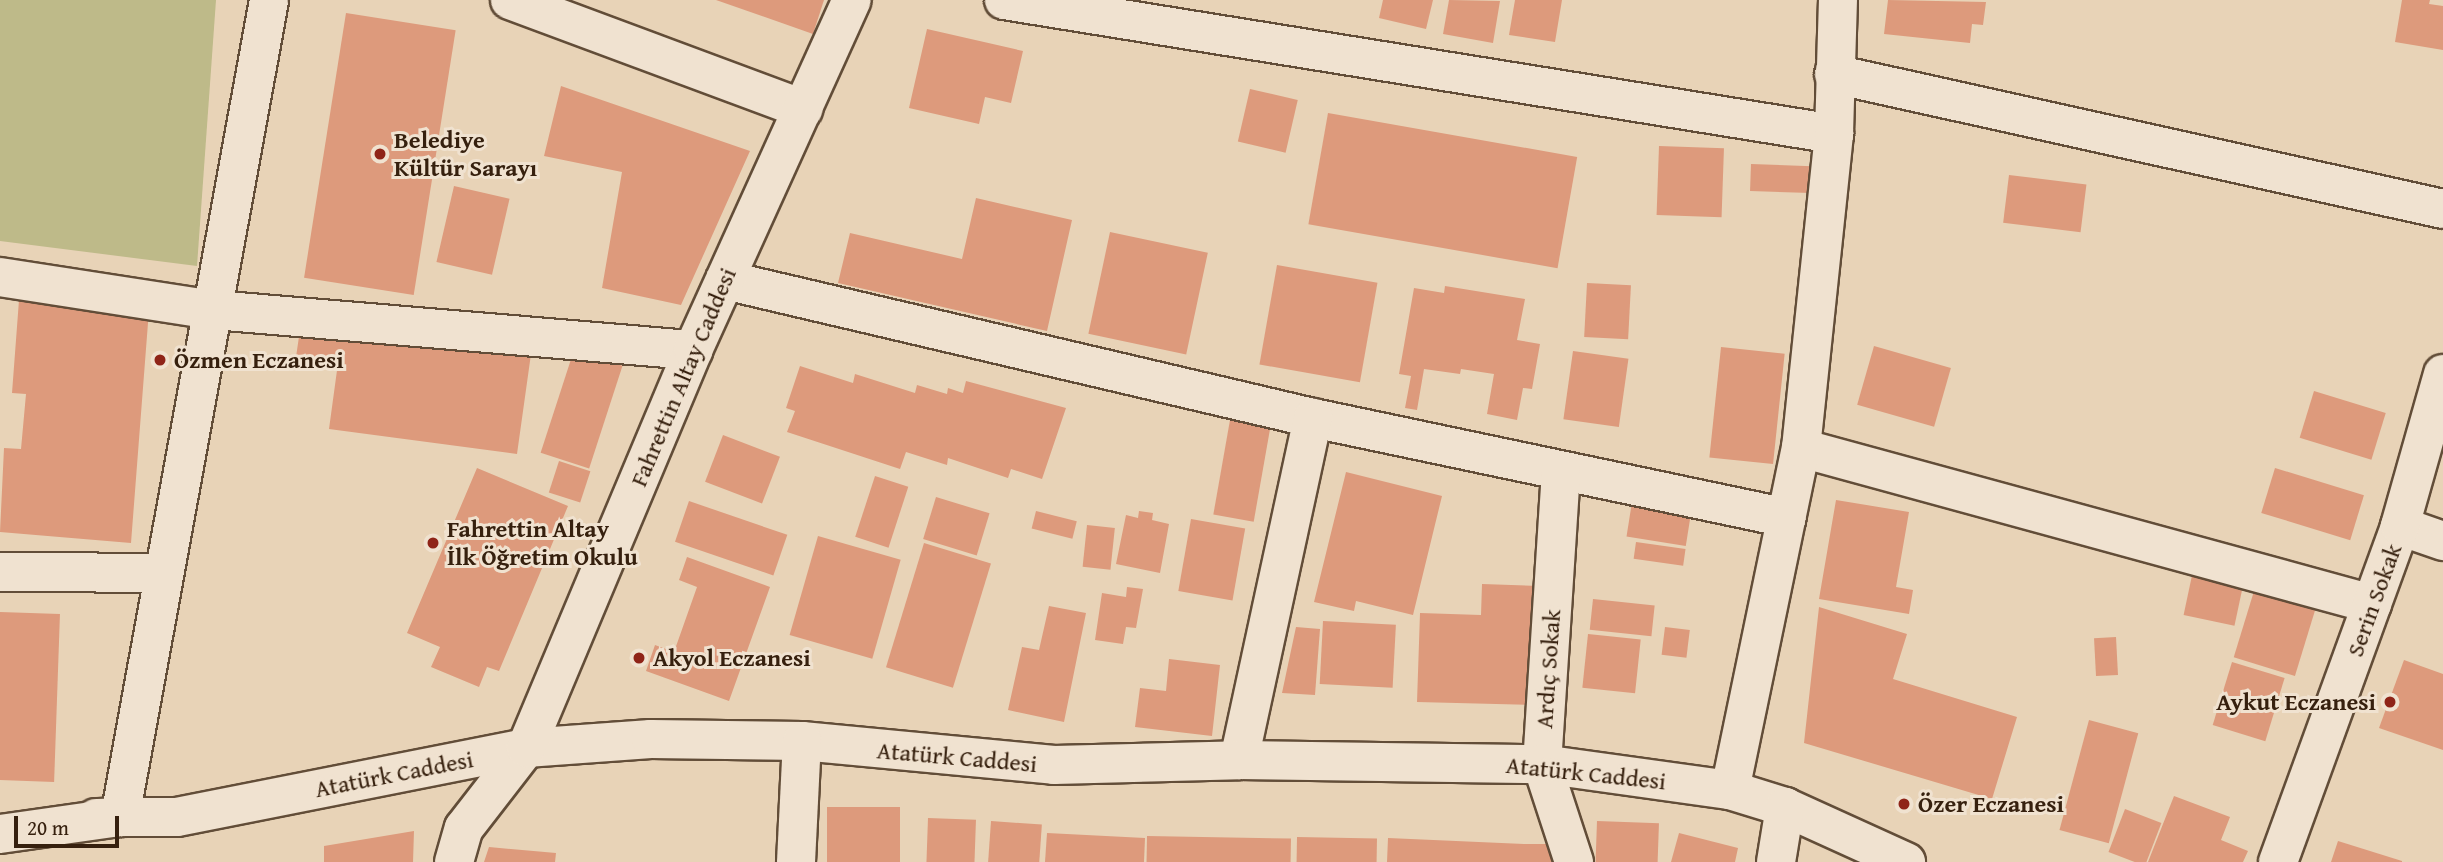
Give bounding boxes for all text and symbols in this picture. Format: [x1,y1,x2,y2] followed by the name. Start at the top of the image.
[394,126,537,182] place label: Belediye Kültür Sarayı
[372,146,388,162] marker: Belediye Kültür Sarayı
[624,263,742,491] street label: Fahrettin Altay Caddesi
[174,346,344,374] place label: Özmen Eczanesi
[152,352,168,368] marker: Özmen Eczanesi
[447,515,638,571] place label: Fahrettin Altay İlk Öğretim Okulu
[425,535,441,551] marker: Fahrettin Altay İlk Öğretim Okulu
[2340,540,2408,660] street label: Serin Sokak
[1529,608,1567,730] street label: Ardıç Sokak
[653,644,811,672] place label: Akyol Eczanesi
[631,650,647,666] marker: Akyol Eczanesi
[2216,688,2376,716] place label: Aykut Eczanesi
[2382,694,2398,710] marker: Aykut Eczanesi
[876,736,1038,778] street label: Atatürk Caddesi
[312,745,476,803] street label: Atatürk Caddesi
[1505,750,1667,796] street label: Atatürk Caddesi
[1918,790,2064,818] place label: Özer Eczanesi
[1896,796,1912,812] marker: Özer Eczanesi
[18,802,122,846] scale bar
[27,812,69,843] text: 20 m

